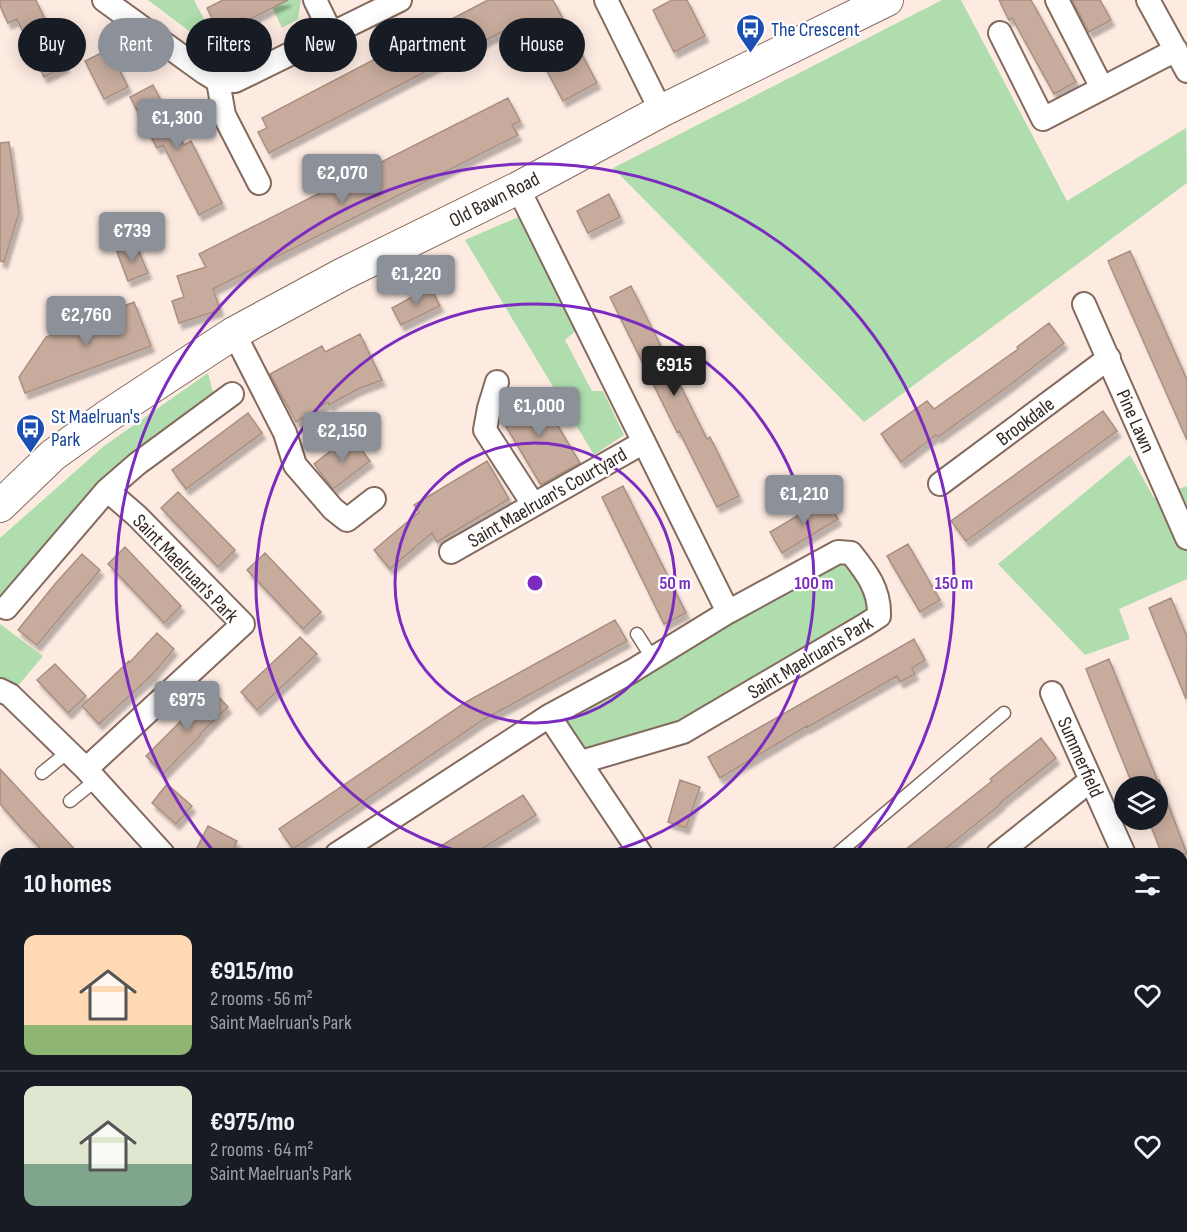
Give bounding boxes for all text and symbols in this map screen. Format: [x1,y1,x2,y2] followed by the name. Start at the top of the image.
[734,13,766,55] bus stop icon: The Crescent
[18,18,86,72] chip: Buy
[98,18,174,72] chip: Rent
[186,18,272,72] chip: Filters
[284,18,357,72] chip: New
[369,18,487,72] chip: Apartment
[499,18,585,72] chip: House
[771,18,860,42] place label: The Crescent
[128,99,226,150] pin: €1,300
[151,106,203,130] text: €1,300
[293,154,391,205] pin: €2,070
[316,161,368,185] text: €2,070
[445,167,544,233] street label: Old Bawn Road
[96,212,168,263] pin: €739
[113,219,151,243] text: €739
[367,255,465,306] pin: €1,220
[391,262,441,286] text: €1,220
[37,296,135,347] pin: €2,760
[61,303,111,327] text: €2,760
[638,346,710,397] pin: €915
[656,353,692,377] text: €915
[1111,386,1160,457] street label: Pine Lawn
[490,387,588,438] pin: €1,000
[992,392,1059,451] street label: Brookdale
[513,394,565,418] text: €1,000
[51,405,140,452] place label: St Maelruan's Park
[14,412,46,454] bus stop icon: St Maelruan's Park
[293,412,391,463] pin: €2,150
[317,419,367,443] text: €2,150
[464,443,631,553] street label: Saint Maelruan's Courtyard
[755,475,853,526] pin: €1,210
[779,482,829,506] text: €1,210
[127,509,243,628] street label: Saint Maelruan's Park
[525,573,545,593] centre of rings
[659,573,691,594] text: 50 m
[795,573,834,594] text: 100 m
[935,573,973,594] text: 150 m
[744,611,878,705] street label: Saint Maelruan's Park
[151,681,223,732] pin: €975
[168,688,206,712] text: €975
[1052,713,1108,801] street label: Summerfield
[1114,776,1168,830] map controls
[1114,776,1168,830] button: layers
[1131,868,1164,901] icon: filters
[24,869,112,900] text: 10 homes
[210,956,294,987] text: €915/mo
[72,959,144,1031] icon: home
[1131,979,1164,1012] icon: heart
[210,987,313,1011] text: 2 rooms · 56 m²
[210,1011,352,1035] text: Saint Maelruan's Park
[210,1107,295,1138] text: €975/mo
[72,1110,144,1182] icon: home
[1131,1130,1164,1163] icon: heart
[210,1138,314,1162] text: 2 rooms · 64 m²
[210,1162,352,1186] text: Saint Maelruan's Park

